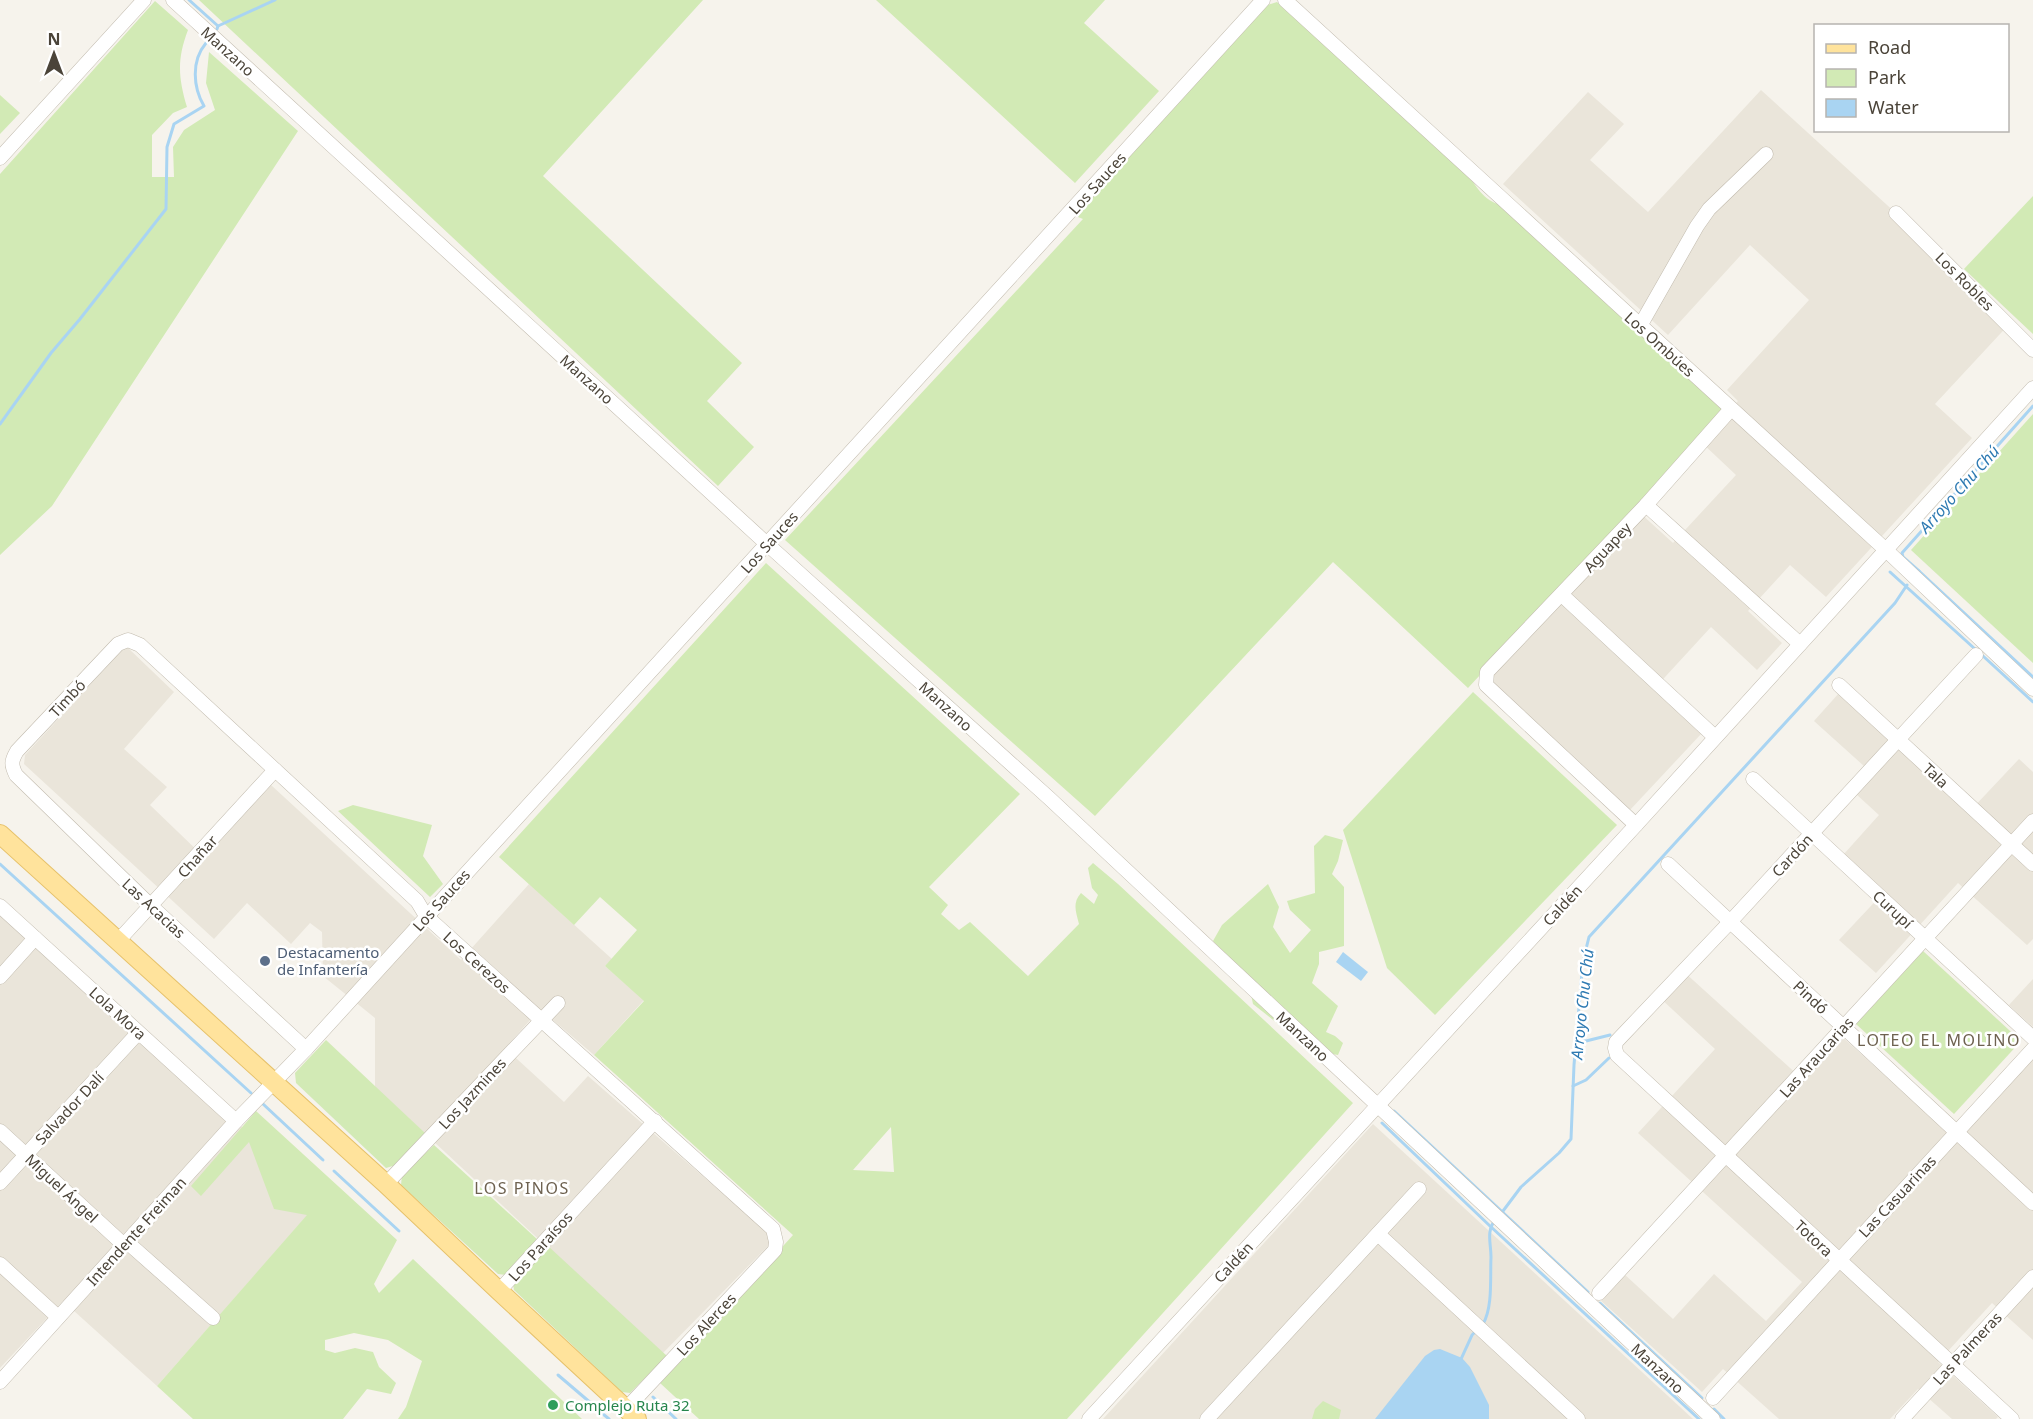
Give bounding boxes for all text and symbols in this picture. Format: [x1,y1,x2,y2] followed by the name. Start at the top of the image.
[197,22,259,80] street label: Manzano
[24,24,84,84] north arrow
[1814,24,2009,132] legend
[47,28,61,50] text: N
[1868,35,1911,59] text: Road
[1868,65,1906,89] text: Park
[1868,95,1919,119] text: Water
[1064,148,1130,218] street label: Los Sauces
[1931,247,1999,315] street label: Los Robles
[1621,307,1699,381] street label: Los Ombúes
[556,350,618,408] street label: Manzano
[1913,440,2004,538] water label: Arroyo Chu Chú
[736,507,802,577] street label: Los Sauces
[1579,517,1636,576] street label: Aguapey
[44,675,90,721] street label: Timbó
[915,677,977,735] street label: Manzano
[1919,758,1953,792] street label: Tala
[1767,829,1817,881] street label: Cardón
[172,830,222,882] street label: Chañar
[408,865,474,935] street label: Los Sauces
[118,874,190,942] street label: Las Acacias
[1538,880,1586,930] street label: Caldén
[1869,886,1918,933] street label: Curupí
[439,927,515,997] street label: Los Cerezos
[277,942,379,979] place label: Destacamento de Infantería
[1565,948,1599,1061] water label: Arroyo Chu Chú
[258,954,272,968] marker: Destacamento de Infantería
[1789,976,1833,1018] street label: Pindó
[85,982,151,1044] street label: Lola Mora
[1272,1006,1334,1066] street label: Manzano
[1775,1012,1857,1102] street label: Las Araucarias
[1857,1029,2021,1051] district label: LOTEO EL MOLINO
[434,1053,510,1133] street label: Los Jazmines
[30,1067,108,1148] street label: Salvador Dalí
[21,1149,103,1227] street label: Miguel Ángel
[1854,1151,1940,1241] street label: Las Casuarinas
[82,1172,190,1290] street label: Intendente Freiman
[474,1177,570,1199] district label: LOS PINOS
[503,1207,577,1285] street label: Los Paraísos
[1791,1215,1837,1261] street label: Totora
[1209,1237,1257,1287] street label: Caldén
[672,1288,740,1360] street label: Los Alerces
[1928,1307,2006,1389] street label: Las Palmeras
[1627,1338,1689,1398] street label: Manzano
[565,1395,689,1415] place label: Complejo Ruta 32
[546,1398,560,1412] marker: Complejo Ruta 32

